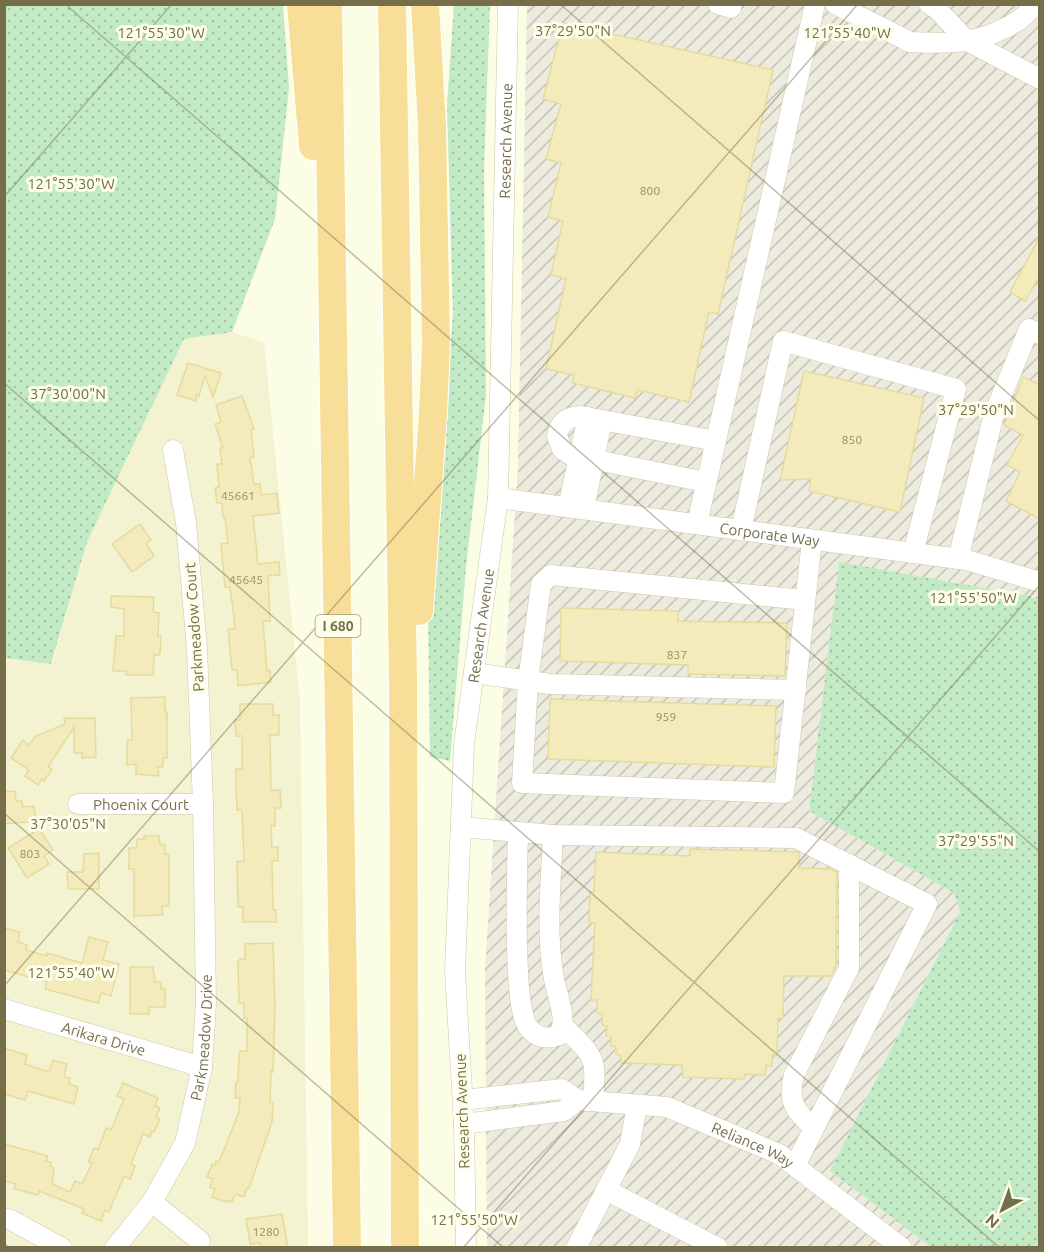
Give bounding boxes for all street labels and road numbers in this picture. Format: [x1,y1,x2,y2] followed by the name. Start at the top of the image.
[496,83,515,199] street label: Research Avenue
[719,519,821,549] street label: Corporate Way
[181,562,207,692] street label: Parkmeadow Court
[464,567,497,684] street label: Research Avenue
[316,615,360,637] road number: I 680
[93,796,189,813] street label: Phoenix Court
[186,974,215,1102] street label: Parkmeadow Drive
[60,1018,148,1059] street label: Arikara Drive
[451,1053,473,1169] street label: Research Avenue
[709,1118,797,1171] street label: Reliance Way

